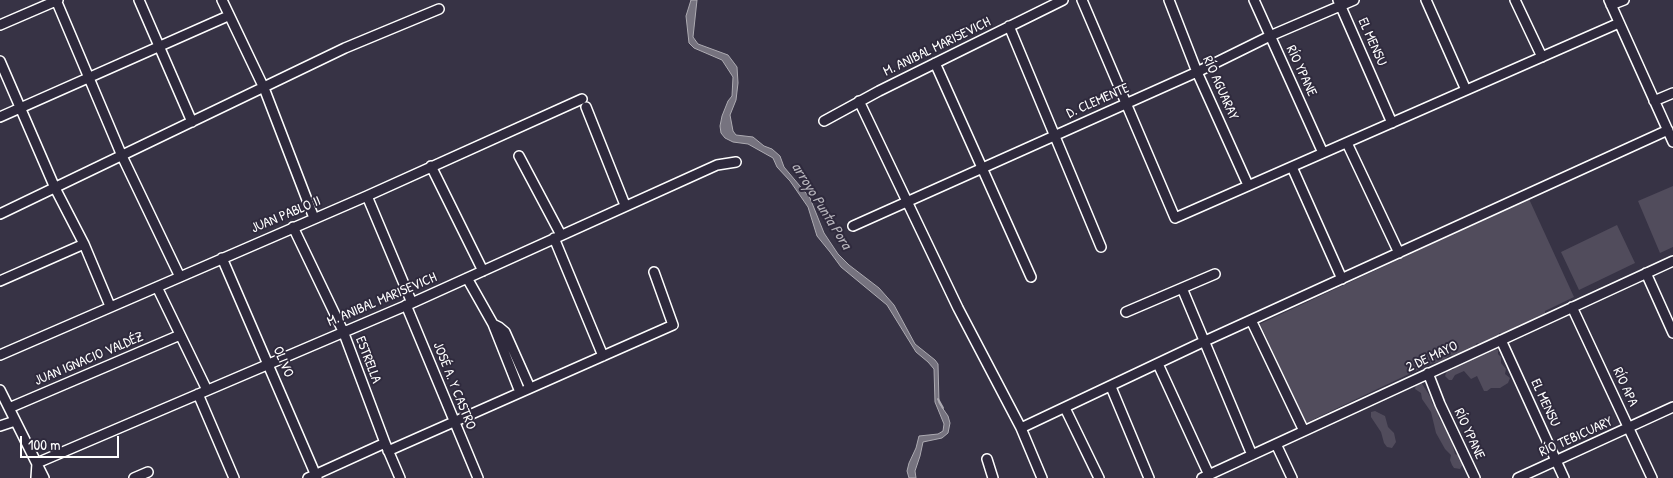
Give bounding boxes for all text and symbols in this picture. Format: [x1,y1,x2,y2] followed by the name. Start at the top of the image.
[881,14,993,80] street label: M. ANIBAL MARISEVICH
[1354,15,1390,69] street label: EL MENSU
[1282,43,1320,99] street label: RÍO YPANE
[1198,53,1242,123] street label: RÍO AGUARAY
[1064,80,1132,122] street label: D. CLEMENTE
[787,159,855,253] water label: arroyo Punta Pora
[249,193,323,237] street label: JUAN PABLO II
[325,269,439,331] street label: M. ANIBAL MARISEVICH
[32,329,146,389] street label: JUAN IGNACIO VALDÉZ
[351,334,385,386] street label: ESTRELLA
[1404,338,1460,376] street label: 2 DE MAYO
[429,340,479,432] street label: JOSÉ A. Y CASTRO
[269,344,297,380] street label: OLIVO
[1609,365,1641,409] street label: RÍO APA
[1527,376,1563,430] street label: EL MENSU
[1450,406,1488,462] street label: RÍO YPANE
[1537,413,1615,461] street label: RÍO TEBICUARY
[22,426,121,458] scale bar
[28,434,61,455] text: 100 m

